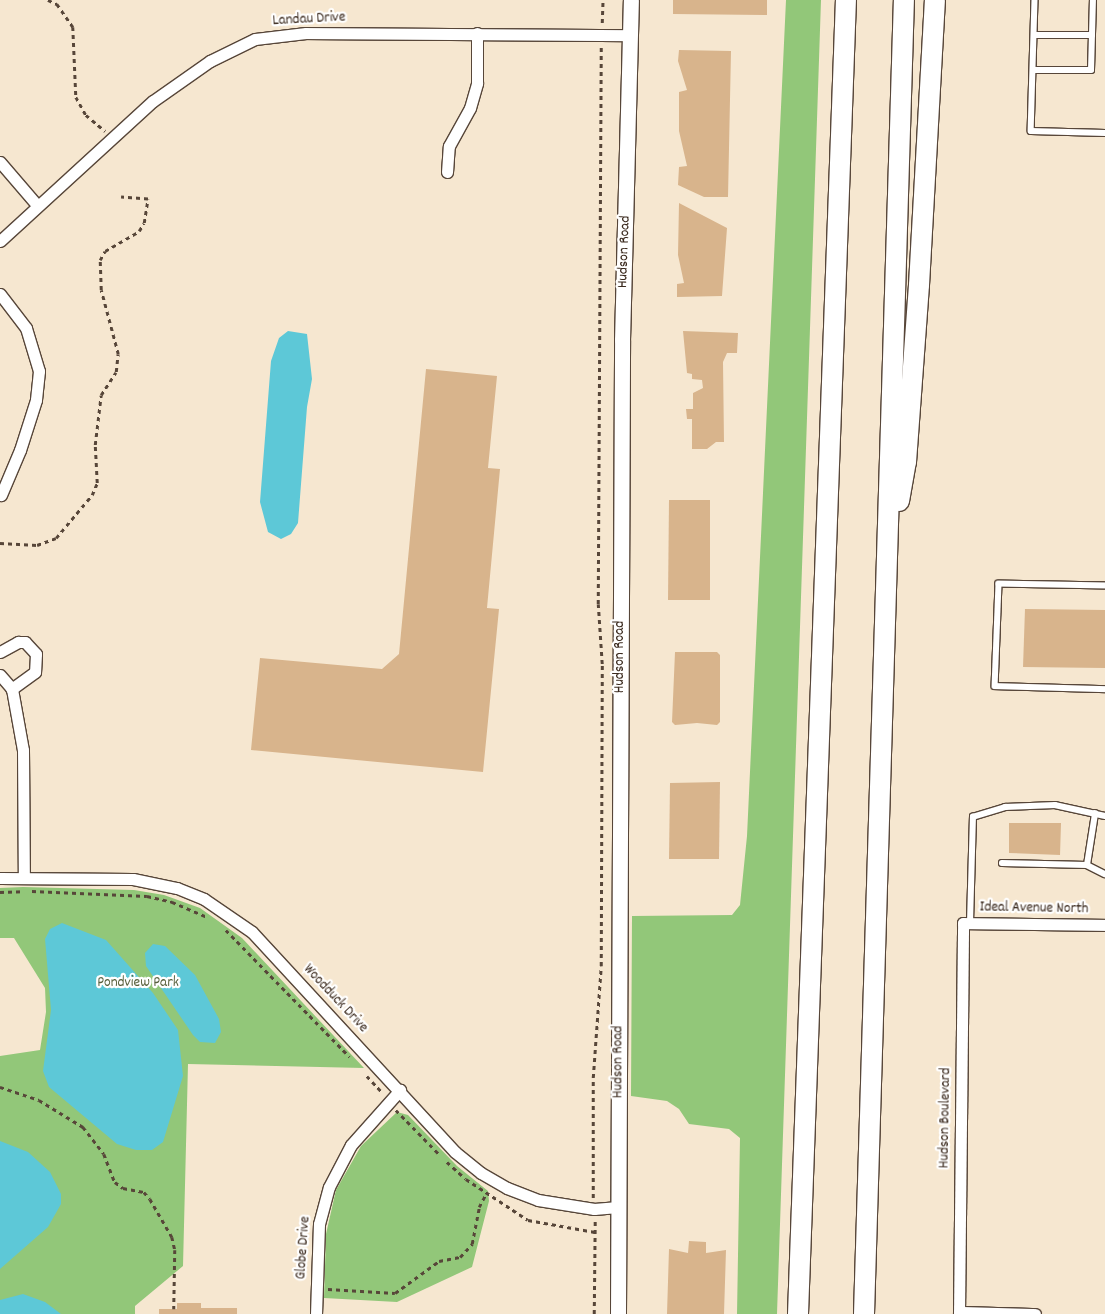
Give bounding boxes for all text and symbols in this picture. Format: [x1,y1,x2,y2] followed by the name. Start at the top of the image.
[272,9,346,31] street label: Landau Drive
[615,215,635,289] street label: Hudson Road
[612,621,630,693] street label: Hudson Road
[979,899,1089,919] street label: Ideal Avenue North
[299,961,371,1037] street label: Woodduck Drive
[97,975,179,993] park label: Pondview Park
[610,1026,628,1098] street label: Hudson Road
[936,1067,956,1169] street label: Hudson Boulevard
[293,1216,315,1280] street label: Globe Drive

